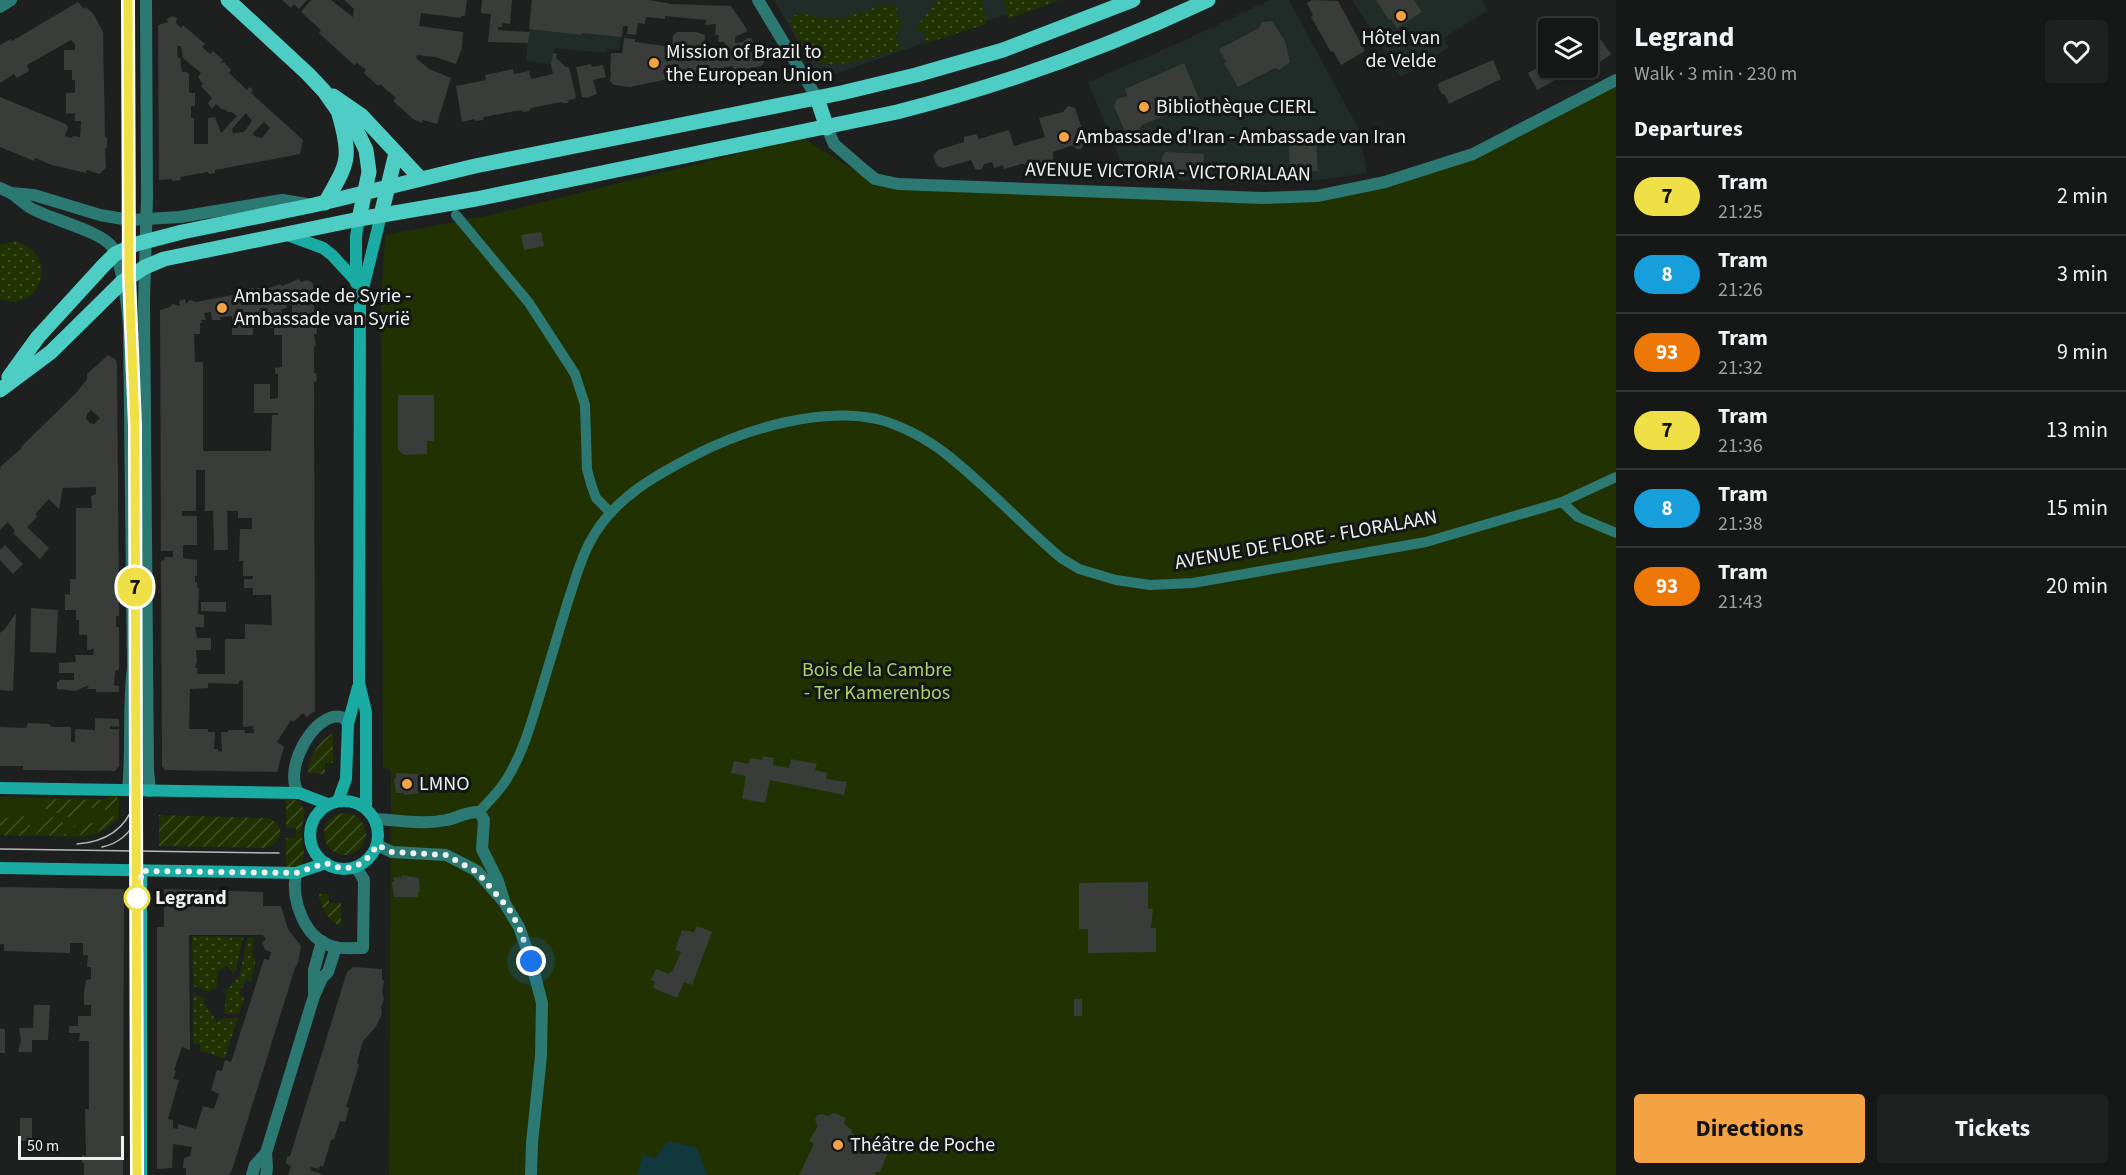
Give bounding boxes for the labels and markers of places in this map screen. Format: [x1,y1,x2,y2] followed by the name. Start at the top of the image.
[1394,9,1408,23] marker: Hôtel van de Velde
[1362,24,1441,75] place label: Hôtel van de Velde
[666,38,833,89] place label: Mission of Brazil to the European Union
[647,56,661,70] marker: Mission of Brazil to the European Union
[1156,93,1316,121] place label: Bibliothèque CIERL
[1137,100,1151,114] marker: Bibliothèque CIERL
[1076,123,1406,151] place label: Ambassade d'Iran - Ambassade van Iran
[1057,130,1071,144] marker: Ambassade d'Iran - Ambassade van Iran
[234,282,411,333] place label: Ambassade de Syrie - Ambassade van Syrië
[215,301,229,315] marker: Ambassade de Syrie - Ambassade van Syrië
[419,770,469,798] place label: LMNO
[400,777,414,791] marker: LMNO
[155,884,227,912] place label: Legrand
[124,885,150,911] marker: Legrand
[850,1131,995,1159] place label: Théâtre de Poche
[831,1138,845,1152] marker: Théâtre de Poche

